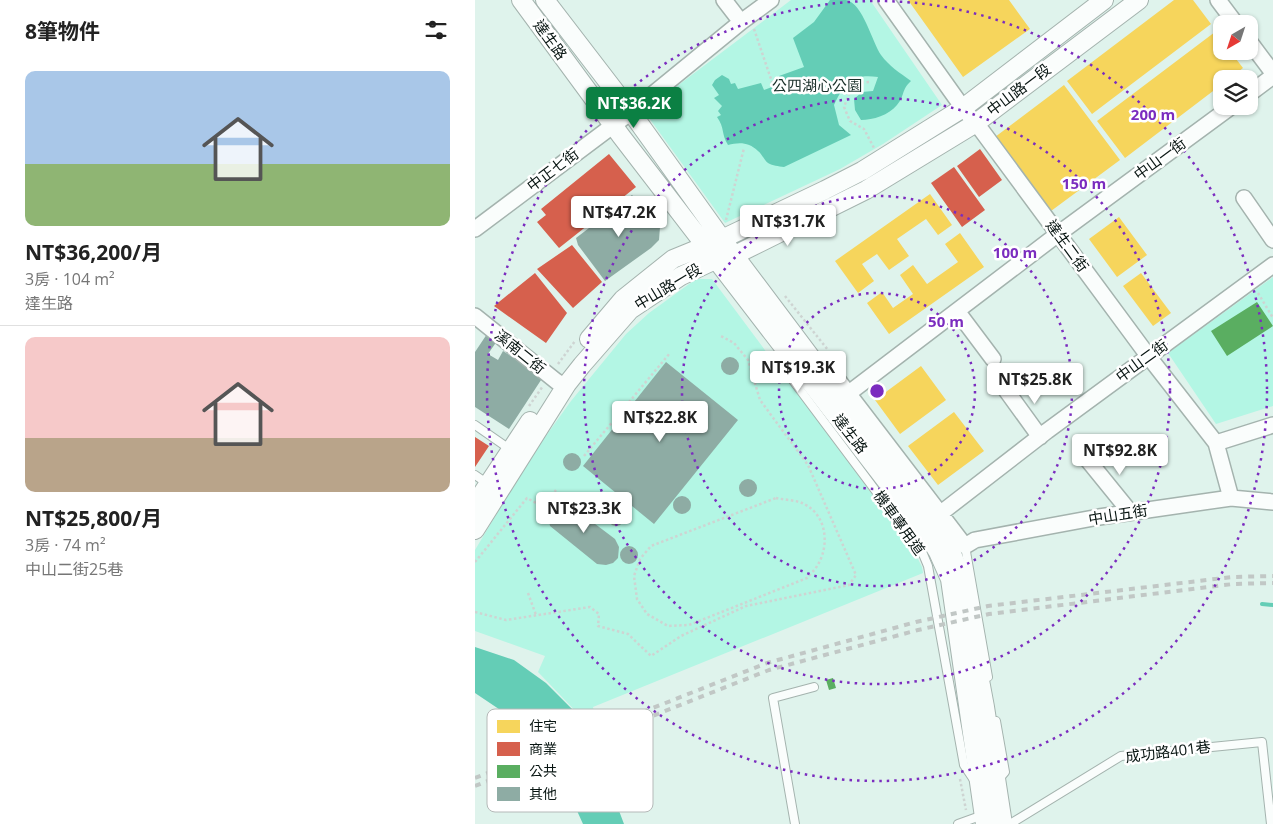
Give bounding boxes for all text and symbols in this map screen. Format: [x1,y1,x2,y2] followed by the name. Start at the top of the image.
[529,15,572,63] street label: 達生路
[1213,15,1257,60] north arrow
[1213,15,1258,115] map controls
[422,16,450,44] icon: filters
[25,17,100,45] text: 8筆物件
[982,59,1054,120] street label: 中山路一段
[1213,70,1258,115] button: layers
[772,75,862,95] park label: 公四湖心公園
[582,86,686,129] pin: NT$36.2K
[597,92,671,114] text: NT$36.2K
[193,104,283,194] icon: home
[1131,104,1175,124] text: 200 m
[1129,132,1190,184] street label: 中山一街
[522,143,582,195] street label: 中正七街
[1062,173,1106,193] text: 150 m
[567,196,671,238] pin: NT$47.2K
[582,201,656,223] text: NT$47.2K
[736,204,840,247] pin: NT$31.7K
[751,210,825,232] text: NT$31.7K
[1042,215,1094,276] street label: 達生二街
[25,238,162,266] text: NT$36,200/月
[993,242,1037,262] text: 100 m
[630,258,705,314] street label: 中山路一段
[25,268,115,290] text: 3房 · 104 m²
[25,292,73,314] text: 達生路
[928,311,964,331] text: 50 m
[491,325,550,378] street label: 溪南二街
[1111,334,1172,386] street label: 中山二街
[746,350,850,393] pin: NT$19.3K
[761,356,835,378] text: NT$19.3K
[983,362,1087,405] pin: NT$25.8K
[998,368,1072,390] text: NT$25.8K
[193,369,283,459] icon: home
[868,382,886,400] centre of rings
[608,400,712,443] pin: NT$22.8K
[623,406,697,428] text: NT$22.8K
[829,409,873,457] street label: 達生路
[1068,434,1172,476] pin: NT$92.8K
[1083,439,1157,461] text: NT$92.8K
[870,486,930,559] street label: 機車專用道
[532,492,636,534] pin: NT$23.3K
[547,497,621,519] text: NT$23.3K
[1087,499,1149,529] street label: 中山五街
[25,504,162,532] text: NT$25,800/月
[25,534,106,556] text: 3房 · 74 m²
[25,558,123,580] text: 中山二街25巷
[487,709,653,812] legend
[529,716,557,735] text: 住宅
[1124,736,1212,766] street label: 成功路401巷
[529,739,557,758] text: 商業
[529,761,557,780] text: 公共
[529,784,557,803] text: 其他

